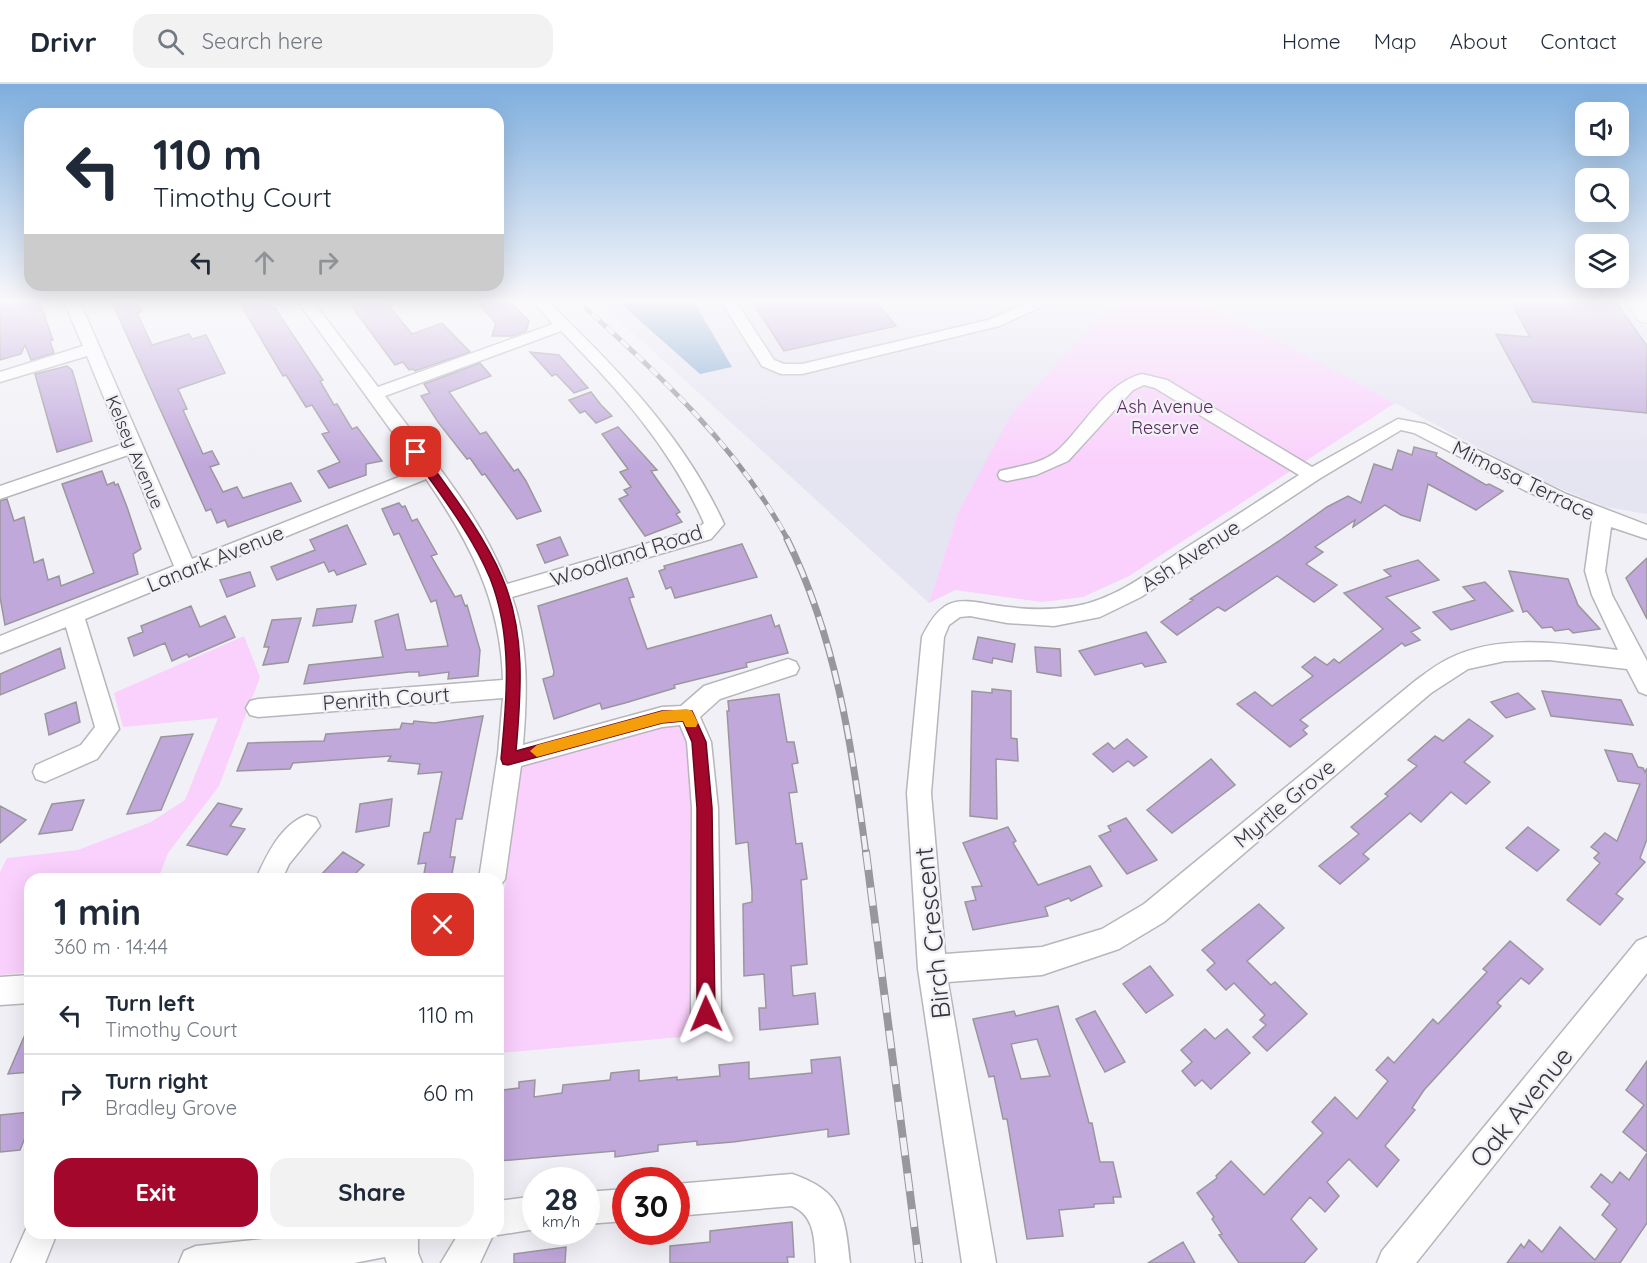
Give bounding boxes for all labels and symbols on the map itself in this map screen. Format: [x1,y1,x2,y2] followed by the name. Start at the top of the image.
[101,392,169,512] street label: Kelsey Avenue
[1117,395,1213,439] park label: Ash Avenue Reserve
[390,426,441,477] pin
[1448,434,1600,526] street label: Mimosa Terrace
[1136,513,1244,597] street label: Ash Avenue
[547,518,705,592] street label: Woodland Road
[143,519,287,597] street label: Lanark Avenue
[322,681,450,715] street label: Penrith Court
[1228,753,1340,853] street label: Myrtle Grove
[907,845,957,1021] street label: Birch Crescent
[674,982,738,1046] position arrow
[1462,1040,1580,1174] street label: Oak Avenue
[612,1167,690,1245] speed limit sign: 30

